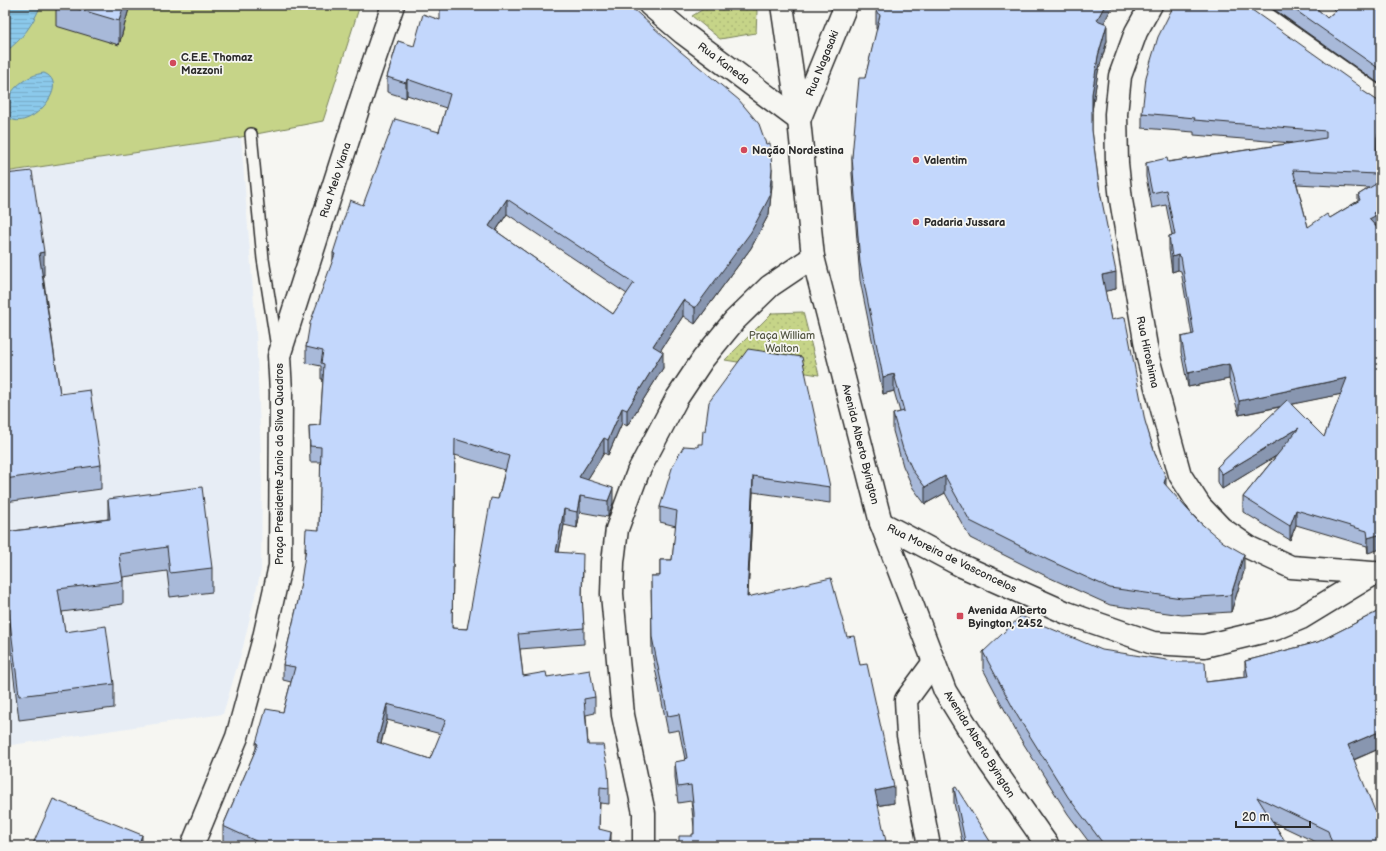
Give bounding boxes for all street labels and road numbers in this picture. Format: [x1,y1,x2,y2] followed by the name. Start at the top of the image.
[803,28,842,98] street label: Rua Nagasaki
[695,40,752,87] street label: Rua Kaneda
[317,141,354,219] street label: Rua Melo Viana
[1134,315,1161,389] street label: Rua Hiroshima
[273,363,286,565] street label: Praça Presidente Janio da Silva Quadros
[839,382,882,506] street label: Avenida Alberto Byington
[885,521,1019,596] street label: Rua Moreira de Vasconcelos
[941,688,1018,800] street label: Avenida Alberto Byington

